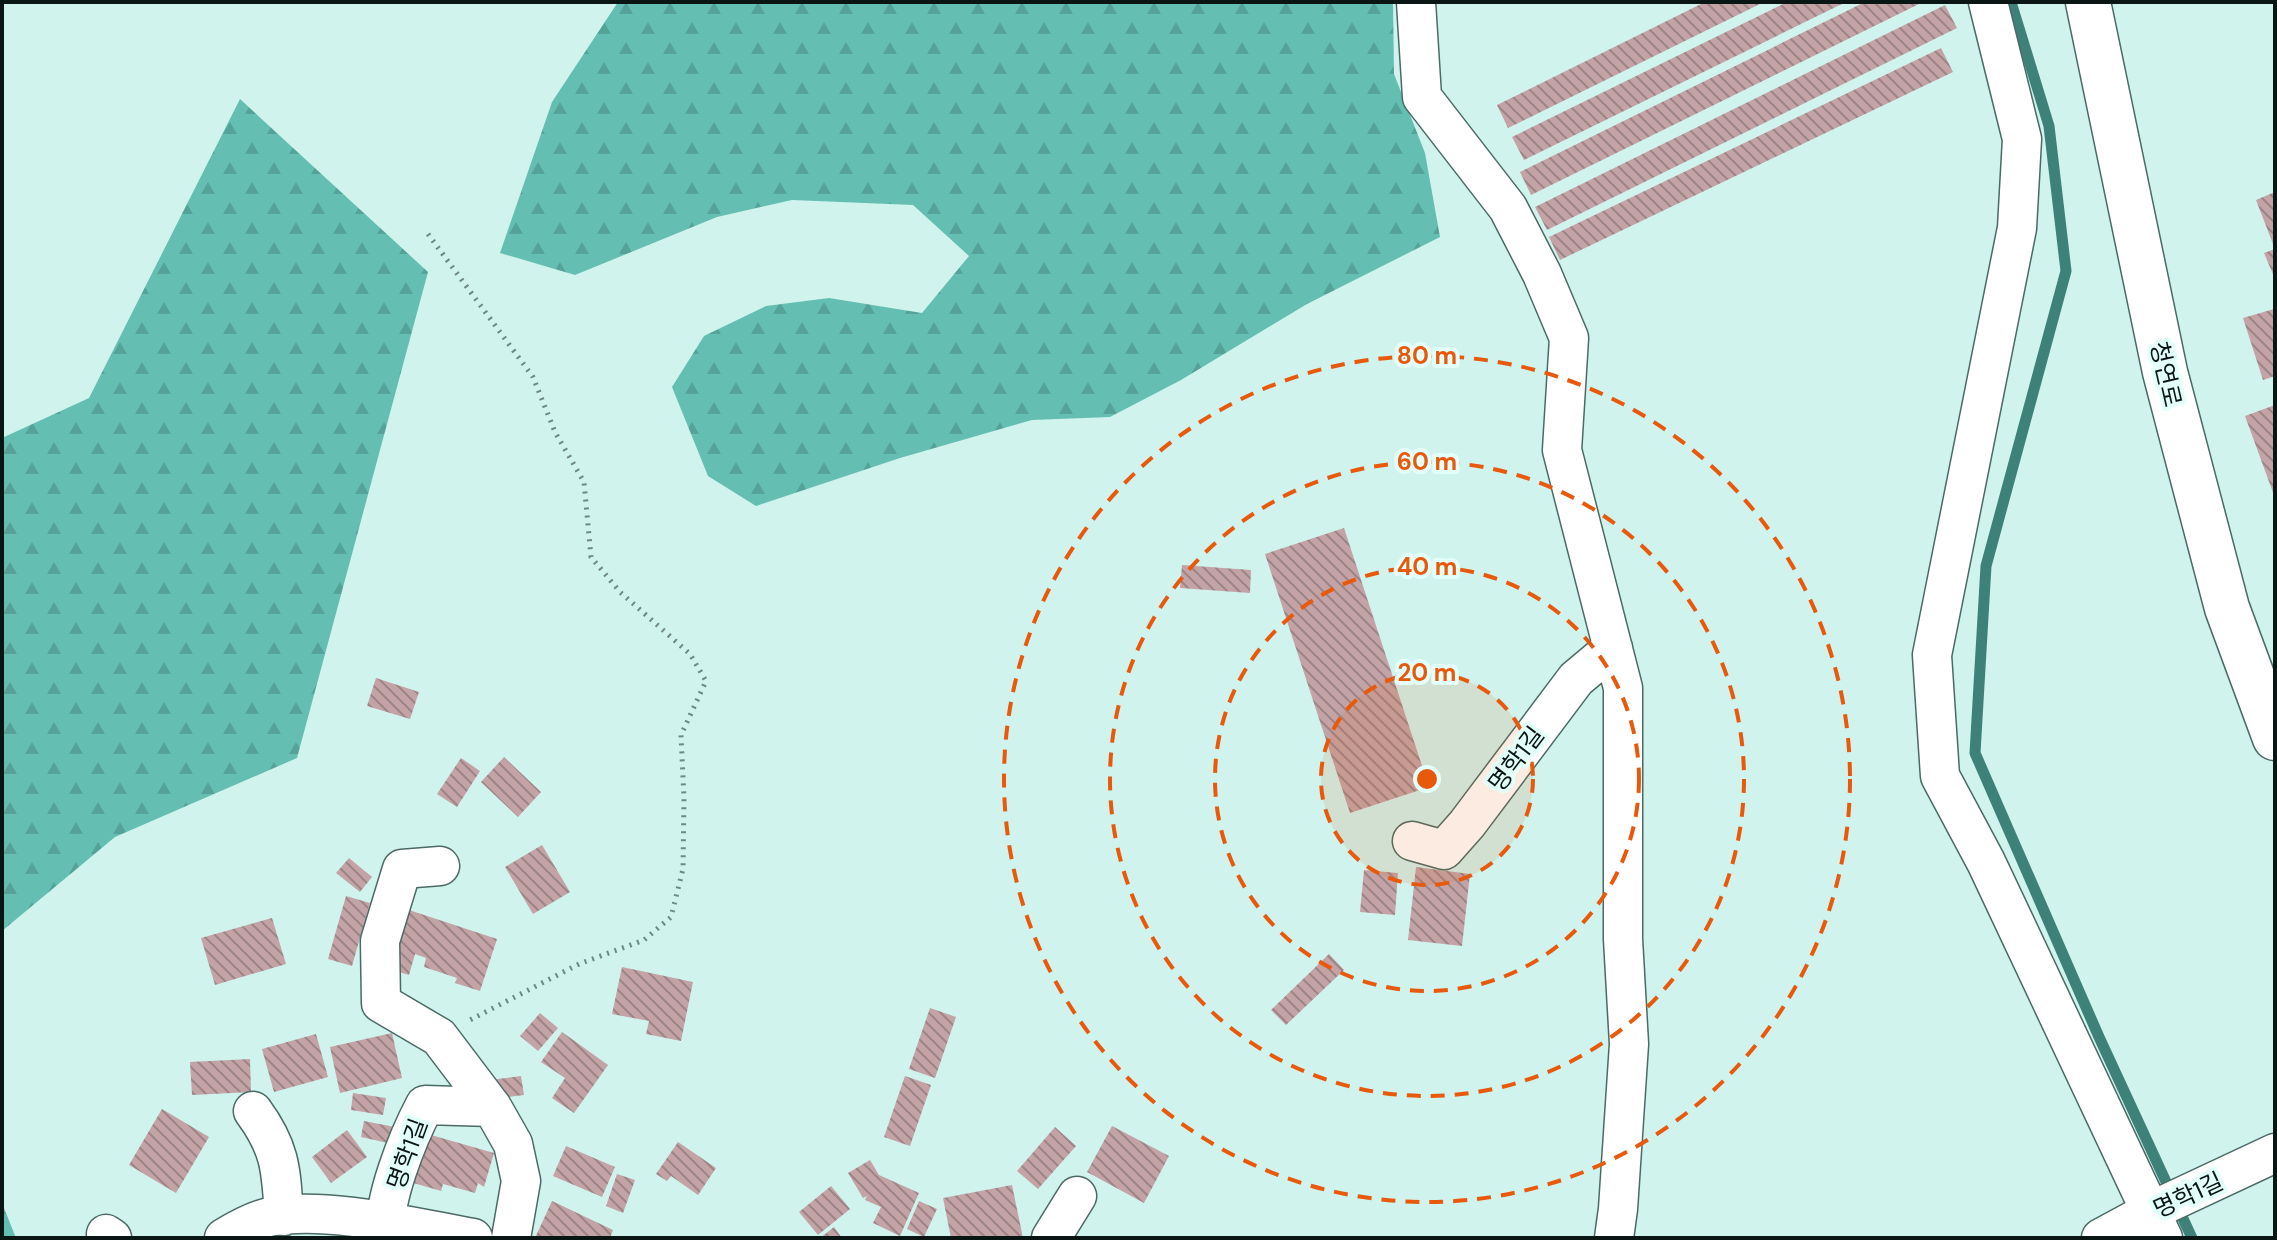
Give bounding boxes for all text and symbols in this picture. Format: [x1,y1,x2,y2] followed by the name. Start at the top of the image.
[2143,338,2189,410] street label: 청연로
[1397,340,1457,371] text: 80 m
[1397,446,1457,477] text: 60 m
[1397,551,1457,582] text: 40 m
[1398,657,1456,688] text: 20 m
[1481,720,1551,798] street label: 명학1길
[1413,765,1441,793] centre of rings
[380,1114,434,1194] street label: 명학1길
[2148,1165,2228,1225] street label: 명학1길

